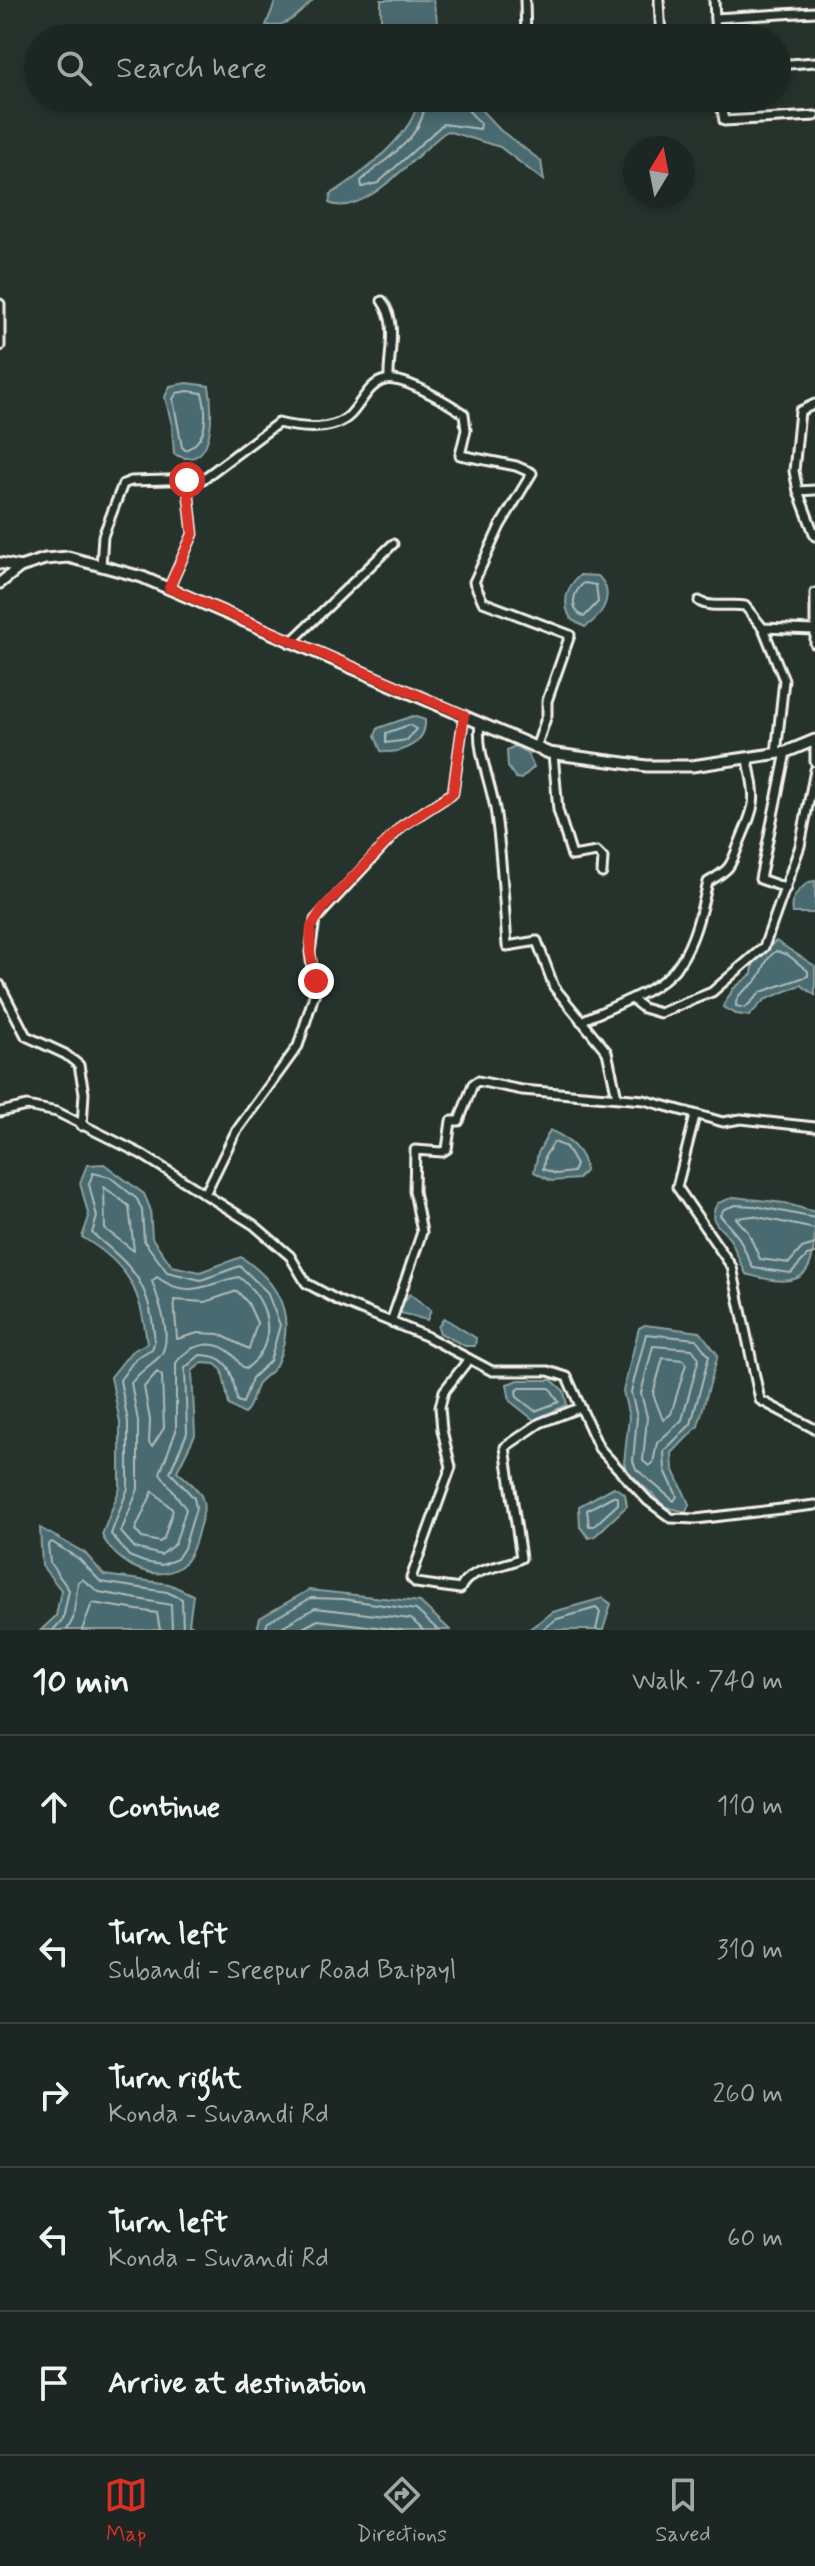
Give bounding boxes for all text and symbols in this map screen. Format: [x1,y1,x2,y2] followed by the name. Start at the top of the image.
[24,24,791,112] search box
[52,46,96,90] icon: search
[116,49,267,88] text: Search here
[623,136,695,208] north arrow
[169,462,205,498] route start
[298,963,334,999] route end
[32,1660,130,1705] text: 10 min
[632,1665,783,1699] text: Walk · 740 m
[32,1785,76,1829] icon: ahead
[108,1788,220,1827] text: Continue
[717,1790,783,1824] text: 110 m
[108,1915,228,1954] text: Turn left
[32,1929,76,1973] icon: left
[717,1934,783,1968] text: 310 m
[108,1954,456,1988] text: Subandi - Sreepur Road Baipayl
[108,2059,241,2098] text: Turn right
[32,2073,76,2117] icon: right
[713,2078,783,2112] text: 260 m
[108,2098,329,2132] text: Konda - Suvandi Rd
[108,2203,228,2242] text: Turn left
[32,2217,76,2261] icon: left
[727,2222,783,2256] text: 60 m
[108,2242,329,2276] text: Konda - Suvandi Rd
[32,2361,76,2405] icon: arrive
[108,2364,366,2403] text: Arrive at destination
[104,2473,148,2549] tab: Map
[356,2473,447,2549] tab: Directions
[655,2473,711,2549] tab: Saved

